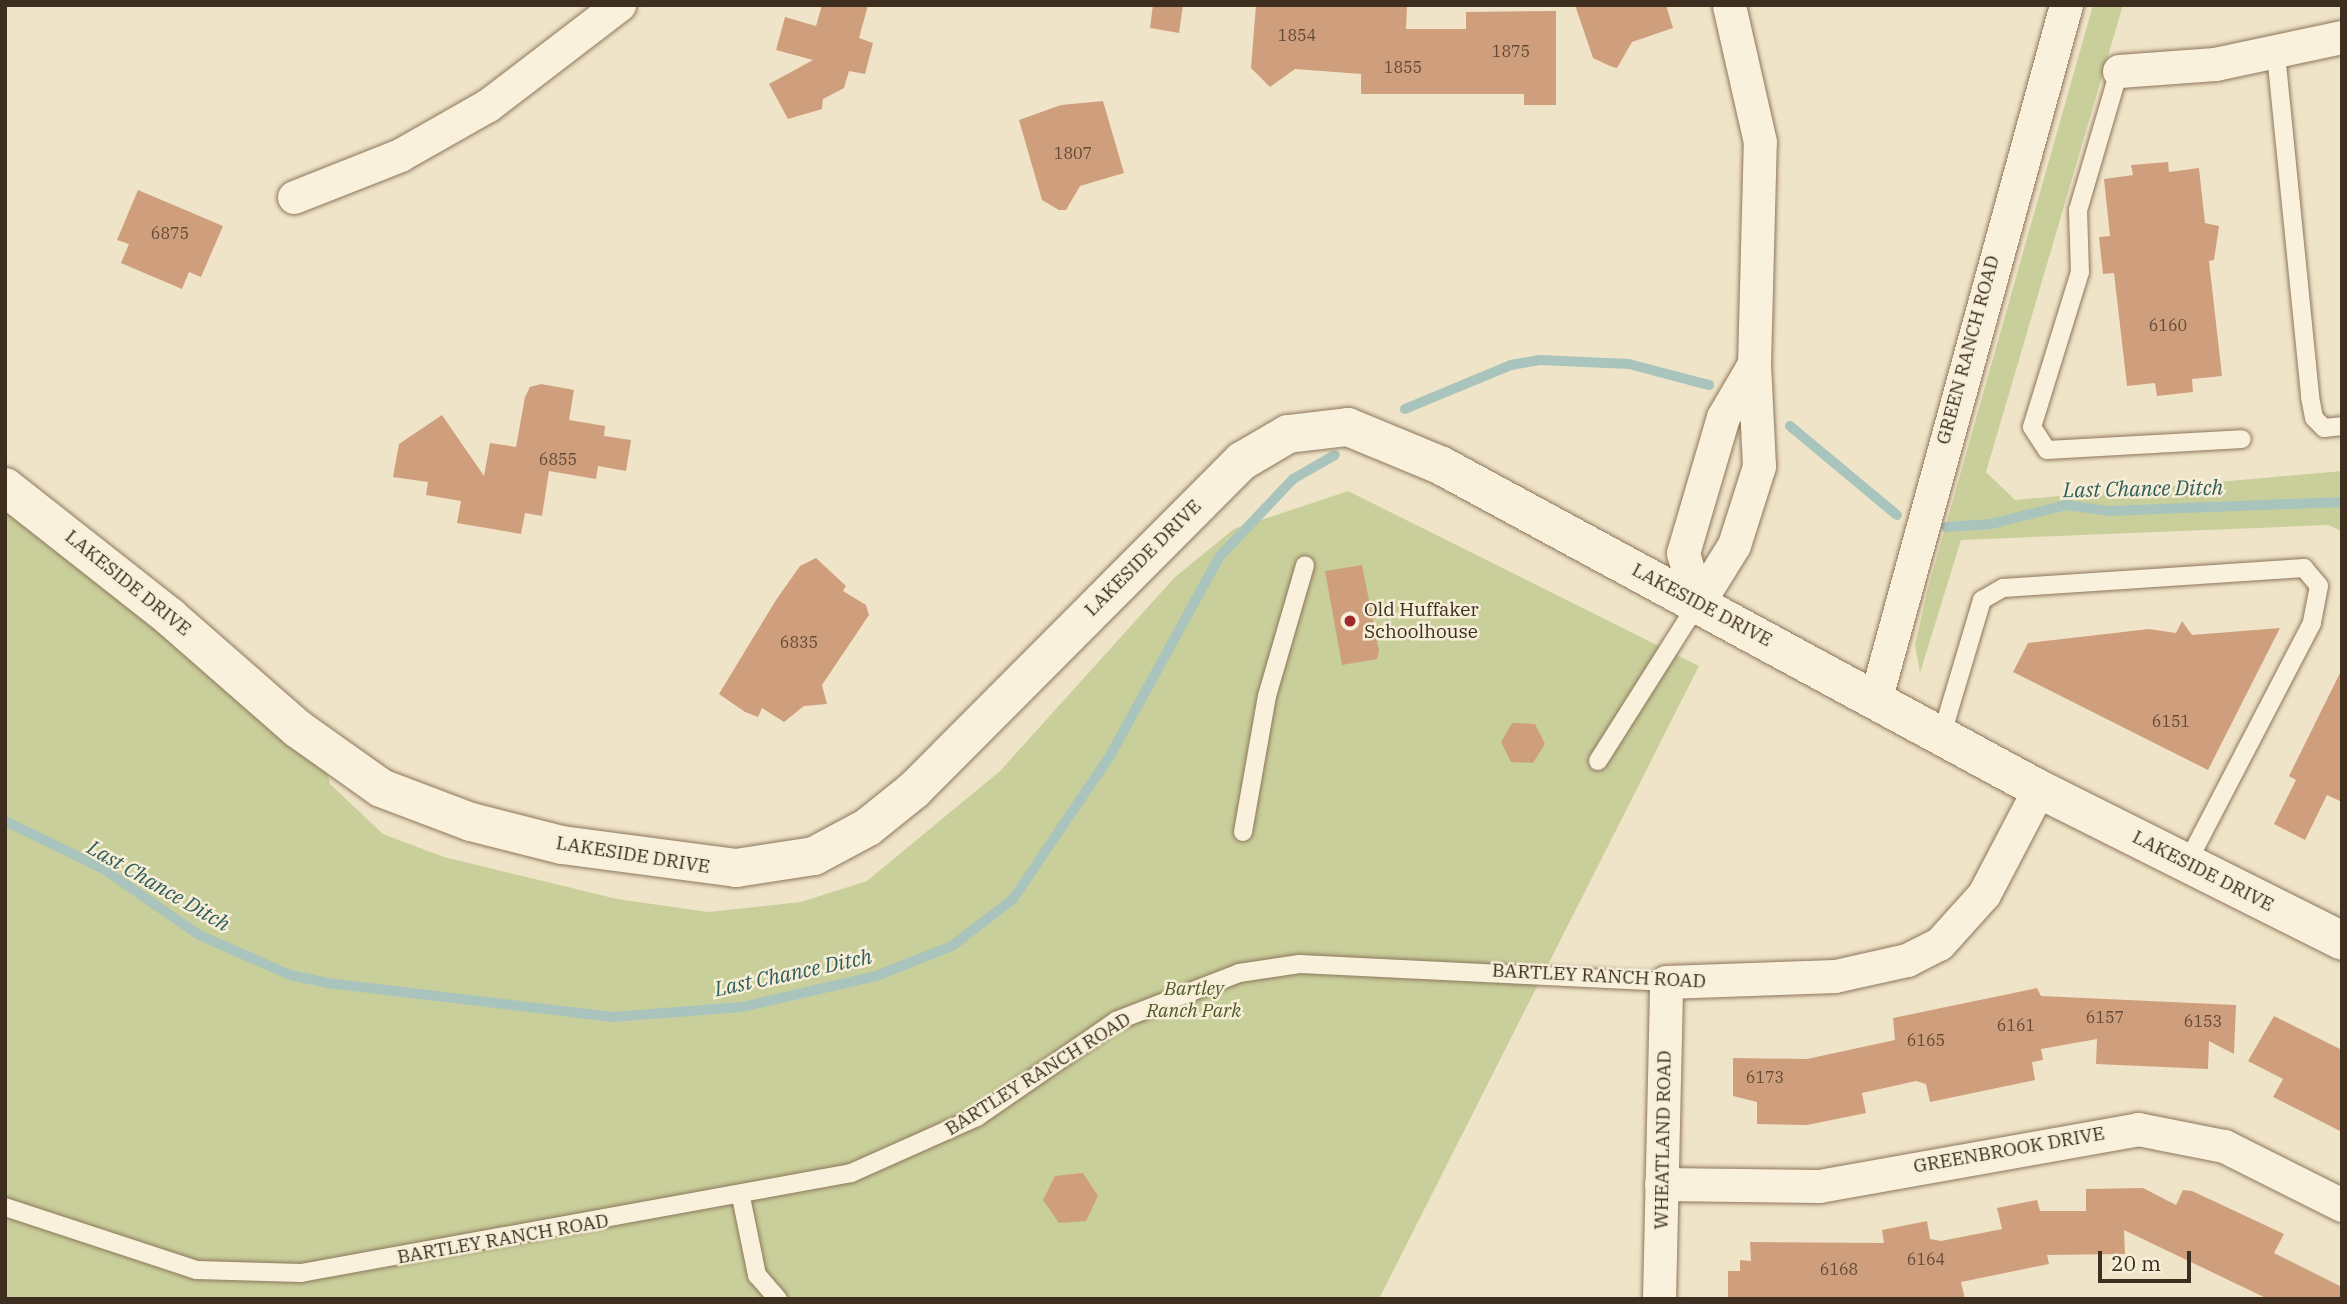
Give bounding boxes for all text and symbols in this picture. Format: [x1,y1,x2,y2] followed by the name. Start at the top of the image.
[1278,25,1316,45] house number: 1854
[1492,41,1530,61] house number: 1875
[1384,57,1422,77] house number: 1855
[1054,143,1092,163] house number: 1807
[151,223,189,243] house number: 6875
[1932,253,2004,447] street label: GREEN RANCH ROAD
[2149,315,2187,335] house number: 6160
[539,449,577,469] house number: 6855
[2063,474,2223,502] water label: Last Chance Ditch
[1080,495,1206,621] street label: LAKESIDE DRIVE
[60,525,196,641] street label: LAKESIDE DRIVE
[1628,558,1776,652] street label: LAKESIDE DRIVE
[1364,599,1479,643] place label: Old Huffaker Schoolhouse
[1342,613,1358,629] marker: Old Huffaker Schoolhouse
[780,632,818,652] house number: 6835
[2152,711,2190,731] house number: 6151
[2129,826,2277,916] street label: LAKESIDE DRIVE
[554,832,712,878] street label: LAKESIDE DRIVE
[83,834,235,936] water label: Last Chance Ditch
[712,943,874,1001] water label: Last Chance Ditch
[1491,959,1707,993] street label: BARTLEY RANCH ROAD
[1147,978,1241,1022] park label: Bartley Ranch Park
[2086,1007,2124,1027] house number: 6157
[941,1008,1135,1140] street label: BARTLEY RANCH ROAD
[2184,1011,2222,1031] house number: 6153
[1997,1015,2035,1035] house number: 6161
[1907,1030,1945,1050] house number: 6165
[1650,1050,1676,1230] street label: WHEATLAND ROAD
[1746,1067,1784,1087] house number: 6173
[1912,1122,2106,1178] street label: GREENBROOK DRIVE
[396,1209,610,1269] street label: BARTLEY RANCH ROAD
[2102,1238,2195,1282] scale bar
[1907,1249,1945,1269] house number: 6164
[2111,1249,2161,1277] text: 20 m
[1820,1259,1858,1279] house number: 6168

